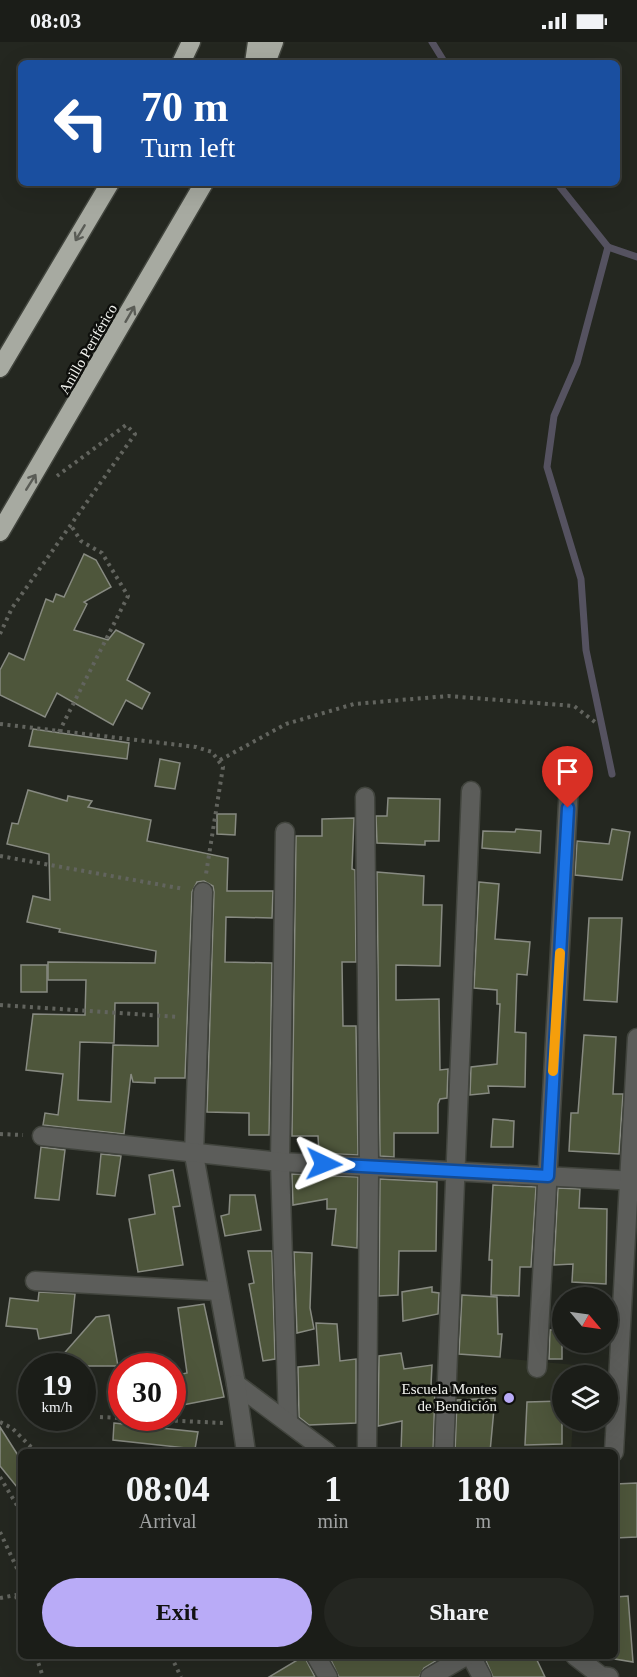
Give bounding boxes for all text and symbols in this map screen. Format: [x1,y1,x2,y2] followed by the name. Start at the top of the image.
[30,8,81,33] text: 08:03
[42,84,120,162] icon: left
[141,84,229,130] text: 70 m
[141,133,235,163] text: Turn left
[73,224,85,241] one-way arrow
[56,301,120,397] street label: Anillo Periférico
[124,306,136,323] one-way arrow
[25,474,37,491] one-way arrow
[542,746,593,808] pin
[551,755,584,788] icon: arrive
[292,1132,356,1196] position arrow
[552,1287,618,1353] north arrow
[552,1287,618,1431] map controls
[108,1353,186,1431] speed limit sign: 30
[552,1365,618,1431] button: layers
[42,1368,72,1401] text: 19
[402,1381,497,1414] place label: Escuela Montes de Bendición
[502,1391,516,1405] marker: Escuela Montes de Bendición
[42,1399,72,1415] text: km/h
[126,1469,210,1509] text: 08:04
[324,1469,342,1509] text: 1
[456,1469,510,1509] text: 180
[139,1510,197,1532] text: Arrival
[317,1510,349,1532] text: min
[476,1510,491,1532] text: m
[42,1578,312,1647] button: Exit
[324,1578,594,1647] button: Share

